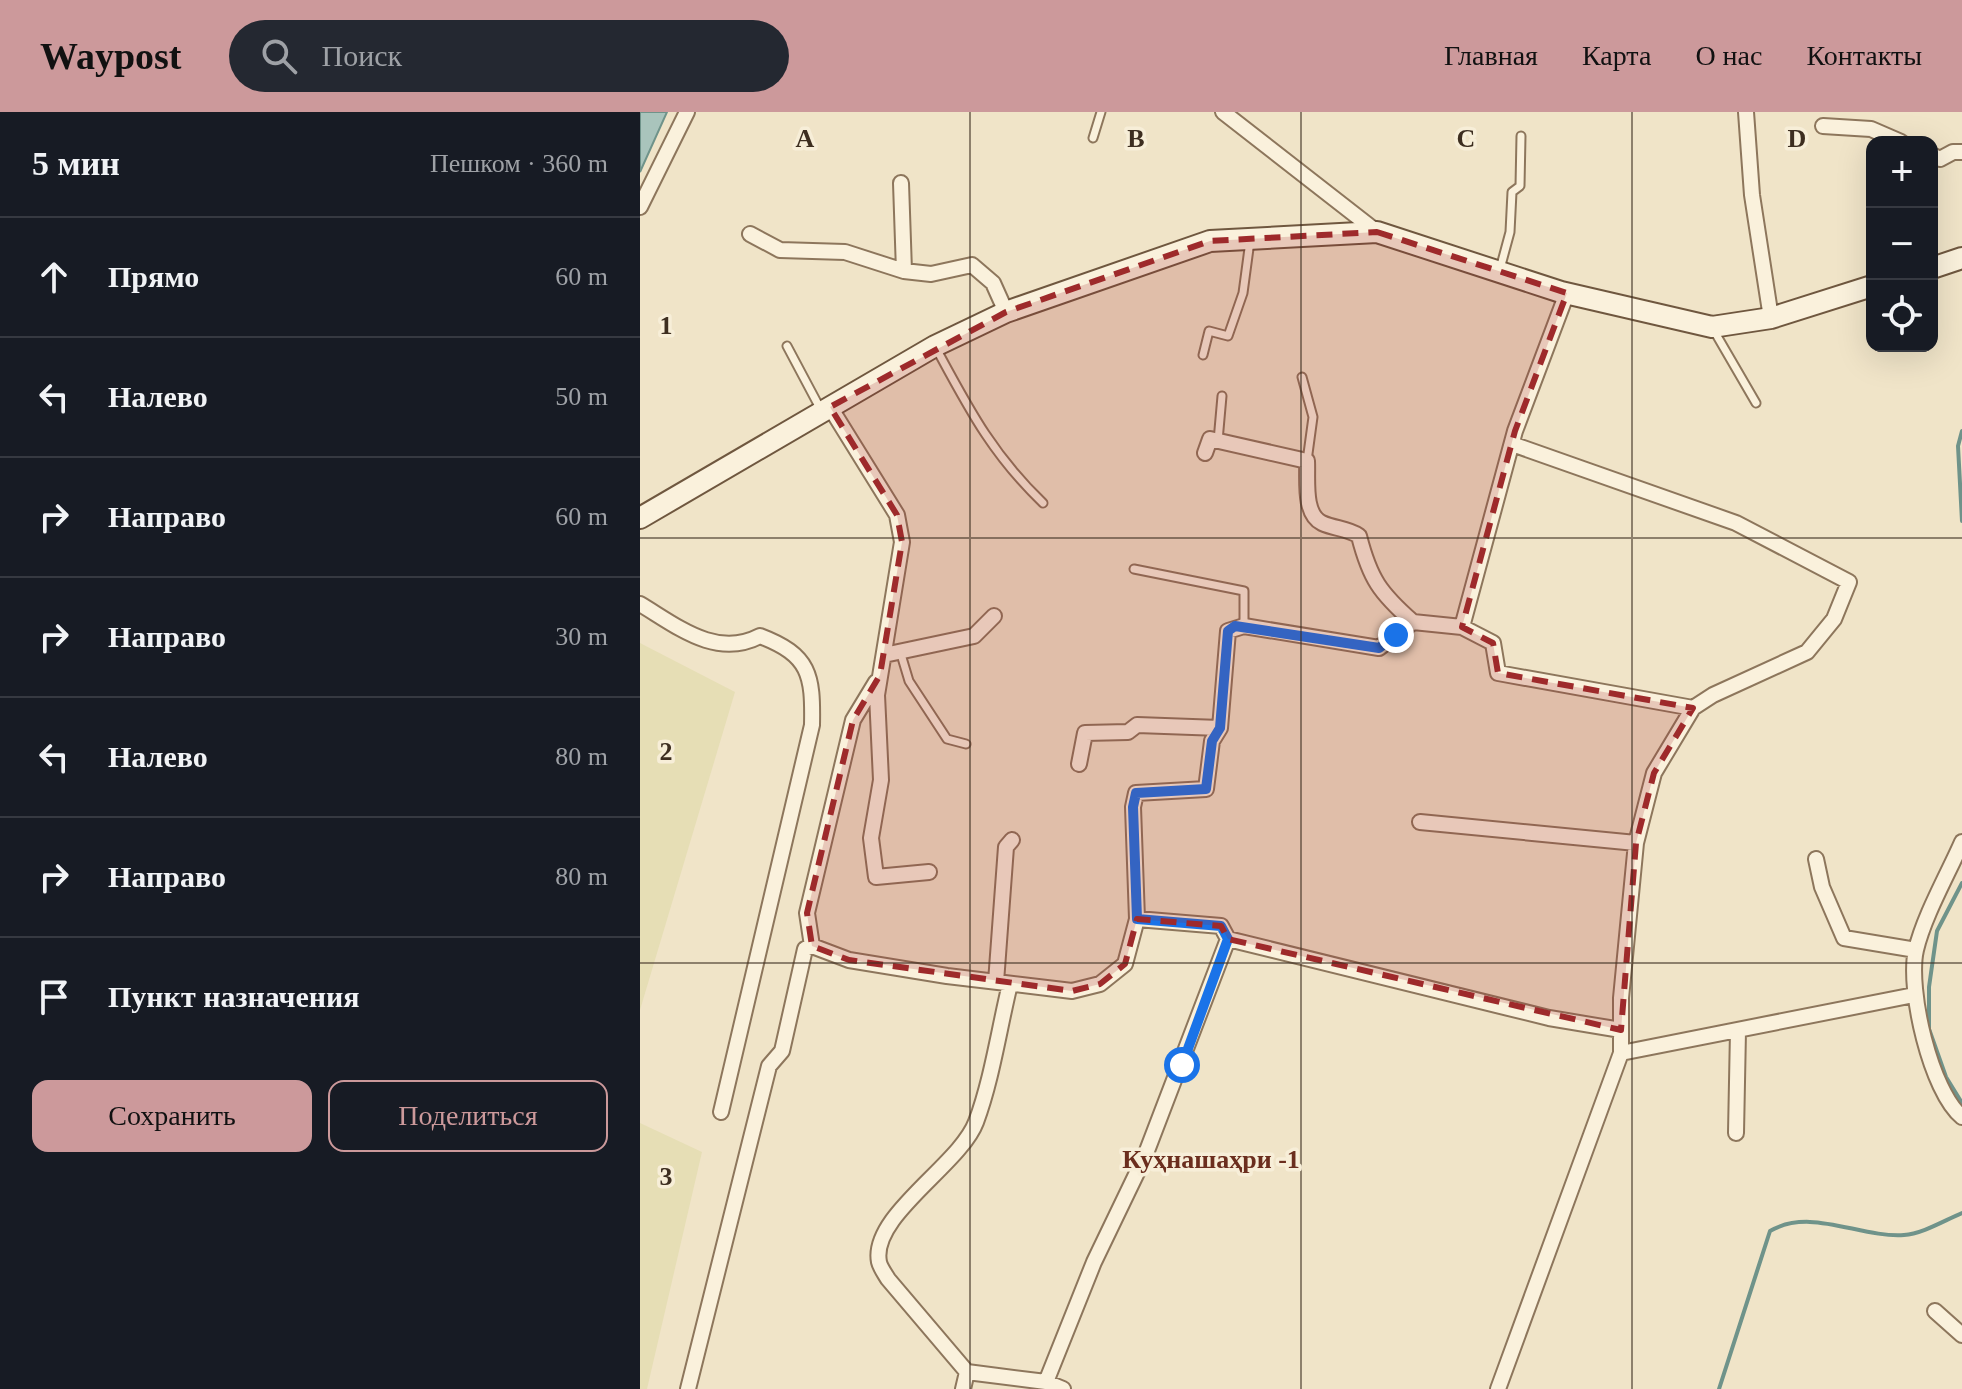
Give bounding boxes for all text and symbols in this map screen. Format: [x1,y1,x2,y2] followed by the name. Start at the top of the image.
[229,20,789,92] search box
[257,34,301,78] icon: search
[40,35,181,77] text: Waypost
[321,39,402,72] text: Поиск
[1444,40,1538,71] text: Главная
[1582,40,1651,71] text: Карта
[1695,40,1762,71] text: О нас
[1806,40,1922,71] text: Контакты
[796,124,815,153] text: A
[1127,124,1145,153] text: B
[1457,124,1475,153] text: C
[1788,124,1806,153] text: D
[1866,136,1938,352] map controls
[1866,136,1938,208] button: +
[32,145,120,182] text: 5 мин
[430,149,608,178] text: Пешком · 360 m
[1866,208,1938,280] button: −
[32,255,76,299] icon: ahead
[108,260,199,293] text: Прямо
[555,262,608,291] text: 60 m
[1866,280,1938,352] button: locate
[660,311,673,340] text: 1
[32,375,76,419] icon: left
[108,380,208,413] text: Налево
[555,382,608,411] text: 50 m
[32,495,76,539] icon: right
[108,500,226,533] text: Направо
[555,502,608,531] text: 60 m
[32,615,76,659] icon: right
[1378,617,1414,653] route end
[108,620,226,653] text: Направо
[555,622,608,651] text: 30 m
[32,735,76,779] icon: left
[660,737,673,766] text: 2
[108,740,208,773] text: Налево
[555,742,608,771] text: 80 m
[32,855,76,899] icon: right
[108,860,226,893] text: Направо
[555,862,608,891] text: 80 m
[32,975,76,1019] icon: arrive
[108,980,360,1013] text: Пункт назначения
[1164,1047,1200,1083] route start
[32,1080,312,1152] button: Сохранить
[328,1080,608,1152] button: Поделиться
[1122,1145,1300,1174] district label: Куҳнашаҳри -1
[660,1162,673,1191] text: 3

